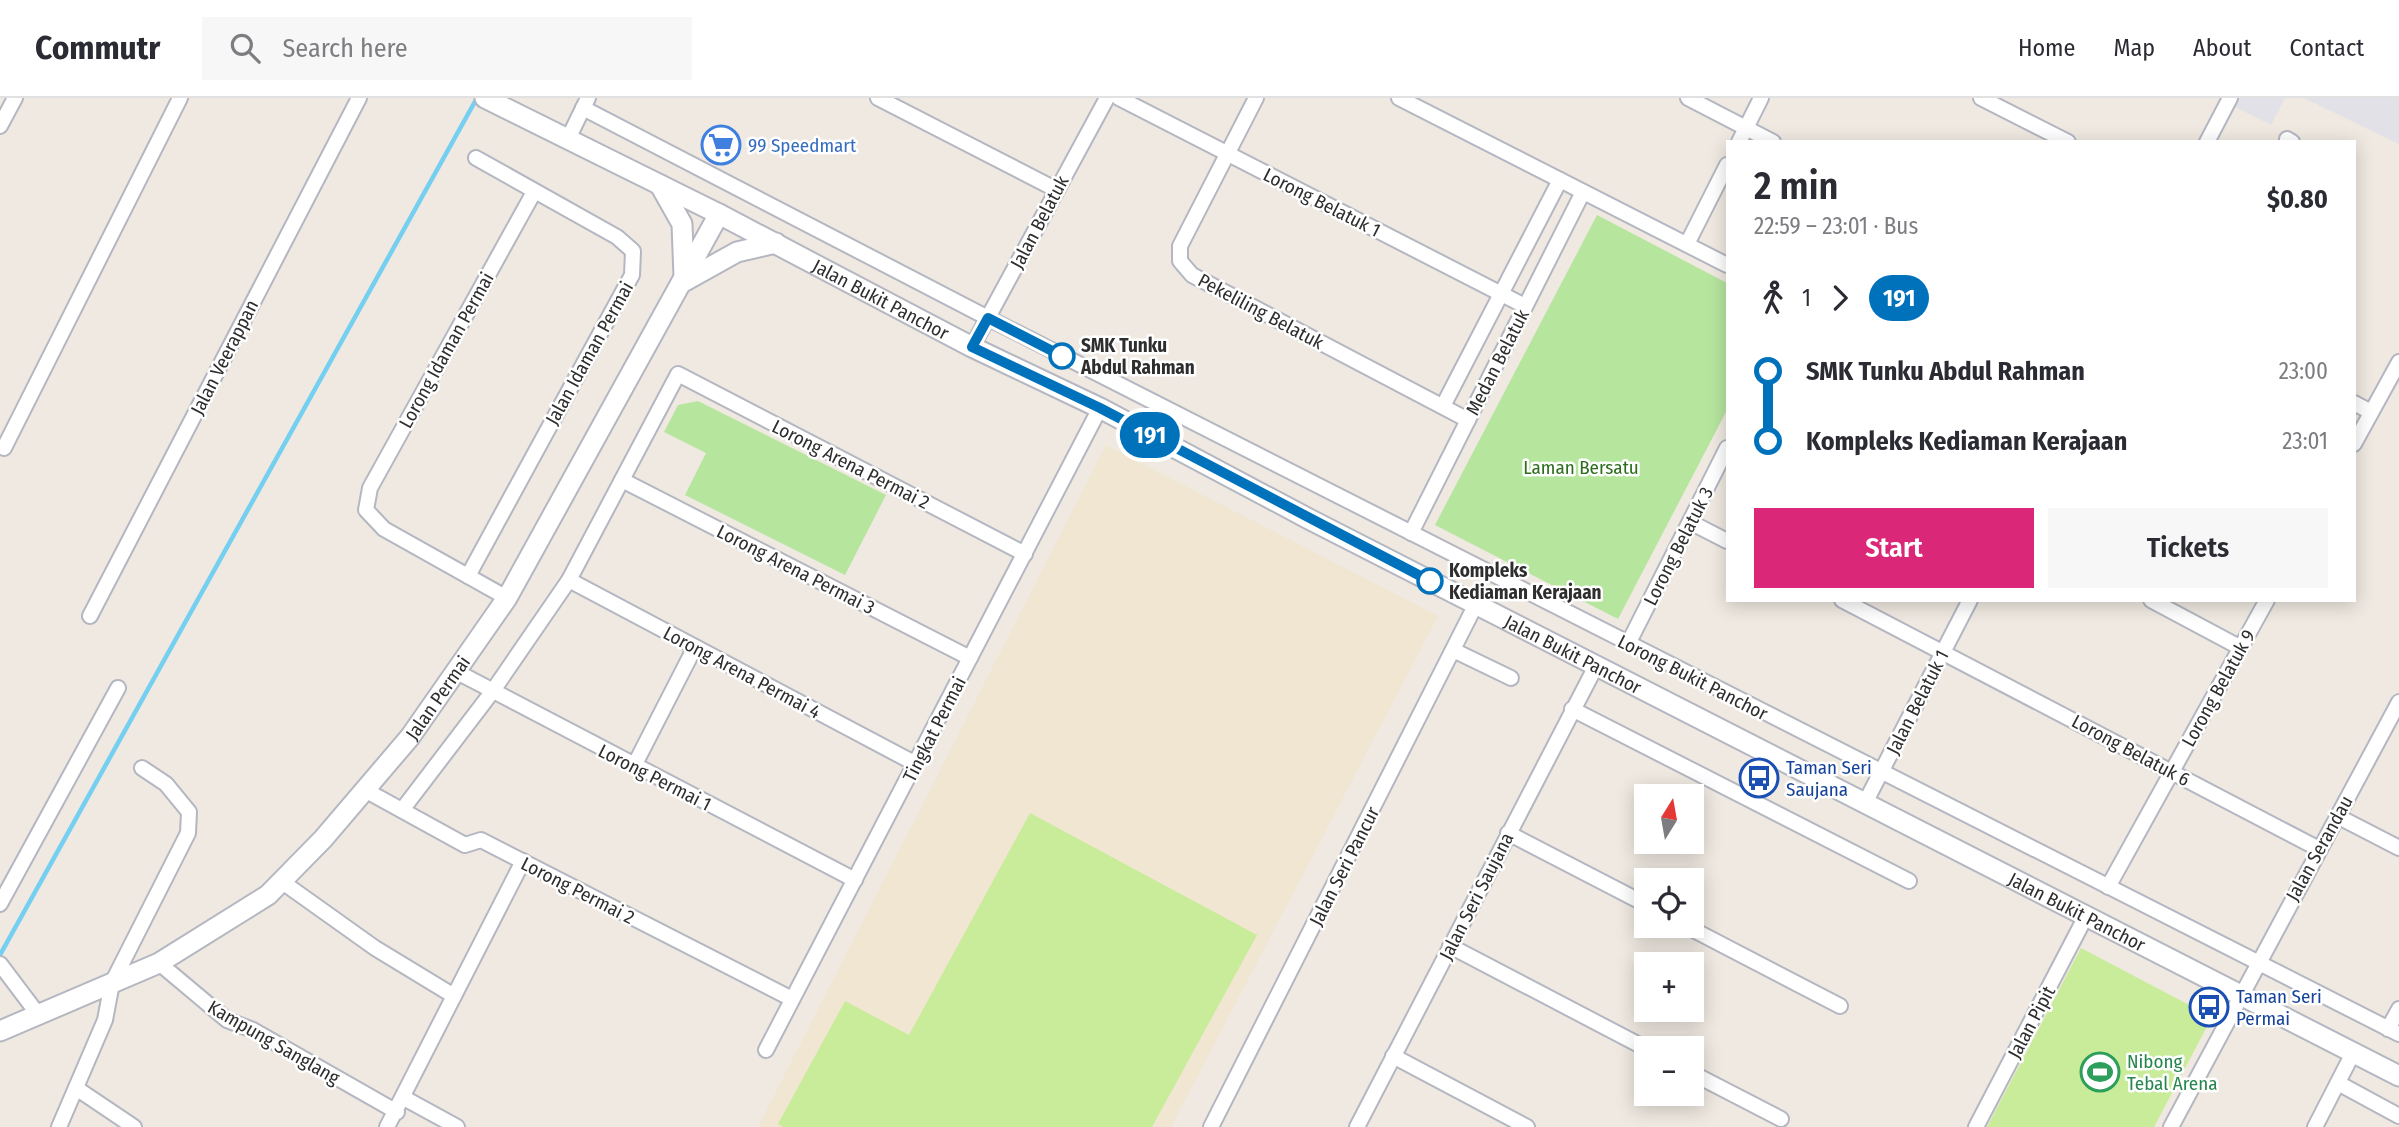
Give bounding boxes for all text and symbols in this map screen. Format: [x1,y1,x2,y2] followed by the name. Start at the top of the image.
[202,17,692,80] search box
[35,28,160,68] text: Commutr
[226,29,264,67] icon: search
[282,33,408,64] text: Search here
[2018,34,2075,62] text: Home
[2113,34,2155,62] text: Map
[2193,34,2251,62] text: About
[2289,34,2364,62] text: Contact
[700,124,742,166] supermarket icon: 99 Speedmart
[748,134,857,157] place label: 99 Speedmart
[1259,163,1384,242] street label: Lorong Belatuk 1
[1754,163,1838,209] text: 2 min
[1005,172,1074,273] street label: Jalan Belatuk
[2267,184,2328,215] text: $0.80
[1754,212,1918,240] text: 22:59 – 23:01 · Bus
[809,254,953,345] street label: Jalan Bukit Panchor
[394,268,499,432] street label: Lorong Idaman Permai
[1194,269,1328,354] street label: Pekeliling Belatuk
[541,278,638,429] street label: Jalan Idaman Permai
[1754,279,1792,317] icon: walk
[1821,279,1859,317] icon: forward
[1802,284,1811,312] text: 1
[1883,284,1915,312] text: 191
[186,296,263,418] street label: Jalan Veerappan
[1461,305,1534,419] street label: Medan Belatuk
[1080,334,1195,379] place label: SMK Tunku Abdul Rahman
[1049,343,1075,369] marker: SMK Tunku Abdul Rahman
[1806,356,2085,387] text: SMK Tunku Abdul Rahman
[2279,357,2328,385] text: 23:00
[1110,412,1190,458] line badge: 191
[768,415,933,514] street label: Lorong Arena Permai 2
[1134,421,1166,449] text: 191
[1806,426,2127,457] text: Kompleks Kediaman Kerajaan
[2282,427,2328,455] text: 23:01
[1523,456,1639,479] park label: Laman Bersatu
[1639,483,1718,609] street label: Lorong Belatuk 3
[1754,508,2034,588] button: Start
[2048,508,2328,588] button: Tickets
[713,520,878,619] street label: Lorong Arena Permai 3
[1449,559,1602,604] place label: Kompleks Kediaman Kerajaan
[1417,568,1443,594] marker: Kompleks Kediaman Kerajaan
[1500,610,1646,699] street label: Jalan Bukit Panchor
[659,621,824,724] street label: Lorong Arena Permai 4
[2177,626,2260,751] street label: Lorong Belatuk 9
[1614,630,1772,725] street label: Lorong Bukit Panchor
[1881,646,1954,758] street label: Jalan Belatuk 1
[401,651,475,744] street label: Jalan Permai
[898,673,971,786] street label: Tingkat Permai
[2068,710,2194,791] street label: Lorong Belatuk 6
[595,739,715,816] street label: Lorong Permai 1
[1786,756,1872,801] place label: Taman Seri Saujana
[1738,757,1780,799] bus stop icon: Taman Seri Saujana
[1634,784,1704,854] north arrow
[1634,784,1704,1106] map controls
[2281,792,2358,905] street label: Jalan Serandau
[1305,803,1384,930] street label: Jalan Seri Pancur
[1434,829,1518,964] street label: Jalan Seri Saujana
[517,852,638,929] street label: Lorong Permai 2
[2004,867,2150,957] street label: Jalan Bukit Panchor
[1634,868,1704,938] button: locate
[1634,952,1704,1022] button: +
[2003,981,2060,1062] street label: Jalan Pipit
[2236,985,2322,1030] place label: Taman Seri Permai
[2188,986,2230,1028] bus stop icon: Taman Seri Permai
[204,995,344,1089] street label: Kampung Sanglang
[1634,1036,1704,1106] button: −
[2127,1050,2217,1095] place label: Nibong Tebal Arena
[2079,1051,2121,1093] sports icon: Nibong Tebal Arena

